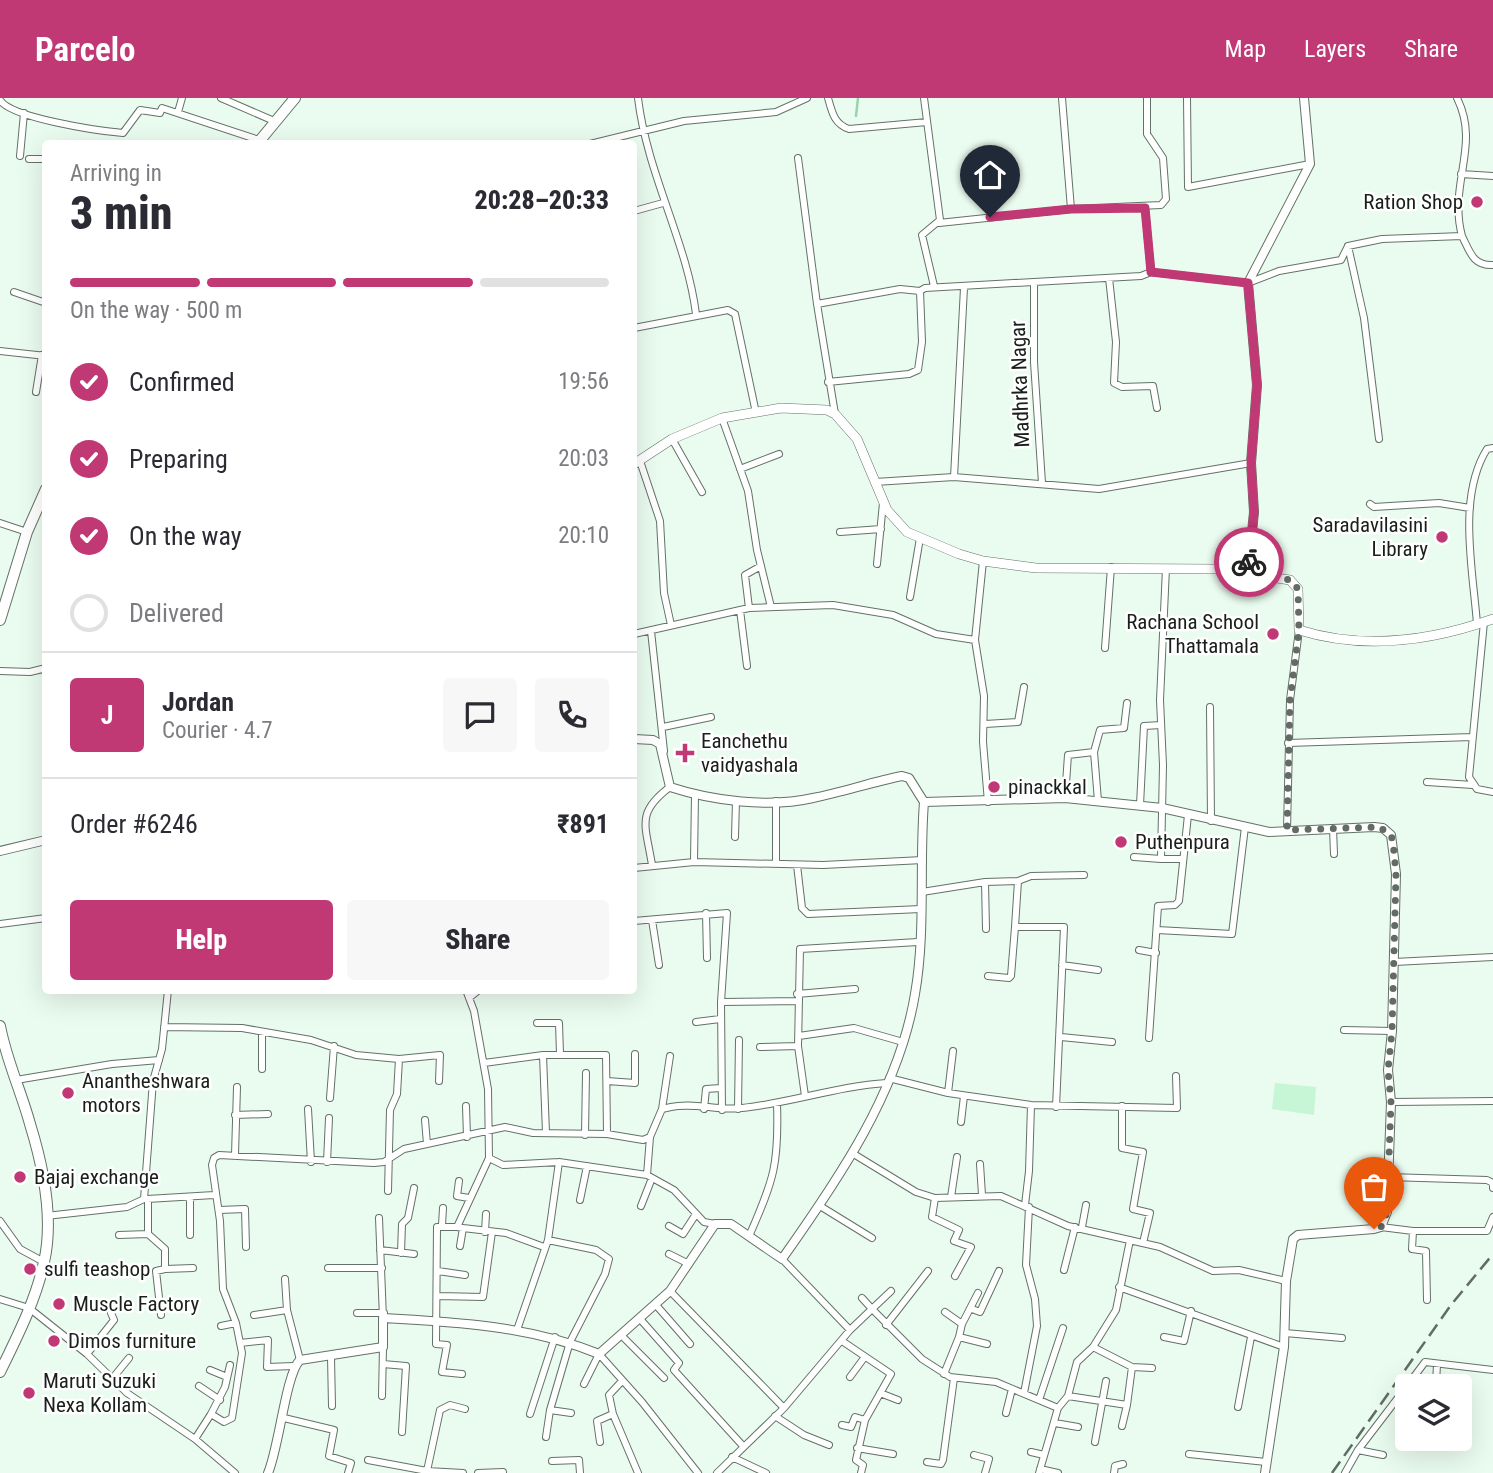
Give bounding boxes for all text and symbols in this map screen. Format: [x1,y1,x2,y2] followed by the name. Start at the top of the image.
[35,30,135,69] text: Parcelo
[1225,35,1266,63] text: Map
[1304,35,1366,63] text: Layers
[1404,35,1458,63] text: Share
[960,145,1020,217] pin
[971,156,1009,194] icon: home
[70,160,162,187] text: Arriving in
[475,185,609,215] text: 20:28–20:33
[70,186,173,240] text: 3 min
[1363,190,1463,214] place label: Ration Shop
[1469,194,1485,210] marker: Ration Shop
[70,297,242,324] text: On the way · 500 m
[1006,320,1034,448] street label: Madhrka Nagar
[70,363,108,401] icon: check
[129,367,235,397] text: Confirmed
[558,368,609,395] text: 19:56
[70,440,108,478] icon: check
[129,444,228,474] text: Preparing
[558,445,609,472] text: 20:03
[1313,513,1428,561] place label: Saradavilasini Library
[70,517,108,555] icon: check
[129,521,242,551] text: On the way
[558,522,609,549] text: 20:10
[1214,527,1284,597] courier
[1434,529,1450,545] marker: Saradavilasini Library
[1230,543,1268,581] icon: bike
[129,598,224,628] text: Delivered
[1126,610,1259,658] place label: Rachana School Thattamala
[1265,626,1281,642] marker: Rachana School Thattamala
[443,678,517,752] button: chat
[535,678,609,752] button: phone
[162,687,234,717] text: Jordan
[101,700,113,730] text: J
[162,717,273,744] text: Courier · 4.7
[701,729,798,777] place label: Eanchethu vaidyashala
[675,743,695,763] marker: Eanchethu vaidyashala
[1008,775,1087,799] place label: pinackkal
[986,779,1002,795] marker: pinackkal
[70,809,198,839] text: Order #6246
[557,809,609,839] text: ₹891
[1135,830,1230,854] place label: Puthenpura
[1113,834,1129,850] marker: Puthenpura
[70,900,333,980] button: Help
[347,900,609,980] button: Share
[82,1069,210,1117] place label: Anantheshwara motors
[60,1085,76,1101] marker: Anantheshwara motors
[1344,1157,1404,1229] pin
[34,1165,159,1189] place label: Bajaj exchange
[1355,1168,1393,1206] icon: bag
[12,1169,28,1185] marker: Bajaj exchange
[44,1257,150,1281] place label: sulfi teashop
[22,1261,38,1277] marker: sulfi teashop
[73,1292,199,1316] place label: Muscle Factory
[51,1296,67,1312] marker: Muscle Factory
[68,1329,196,1353] place label: Dimos furniture
[46,1333,62,1349] marker: Dimos furniture
[43,1369,156,1417] place label: Maruti Suzuki Nexa Kollam
[1395,1374,1472,1451] map controls
[1395,1374,1472,1451] button: layers
[21,1385,37,1401] marker: Maruti Suzuki Nexa Kollam

